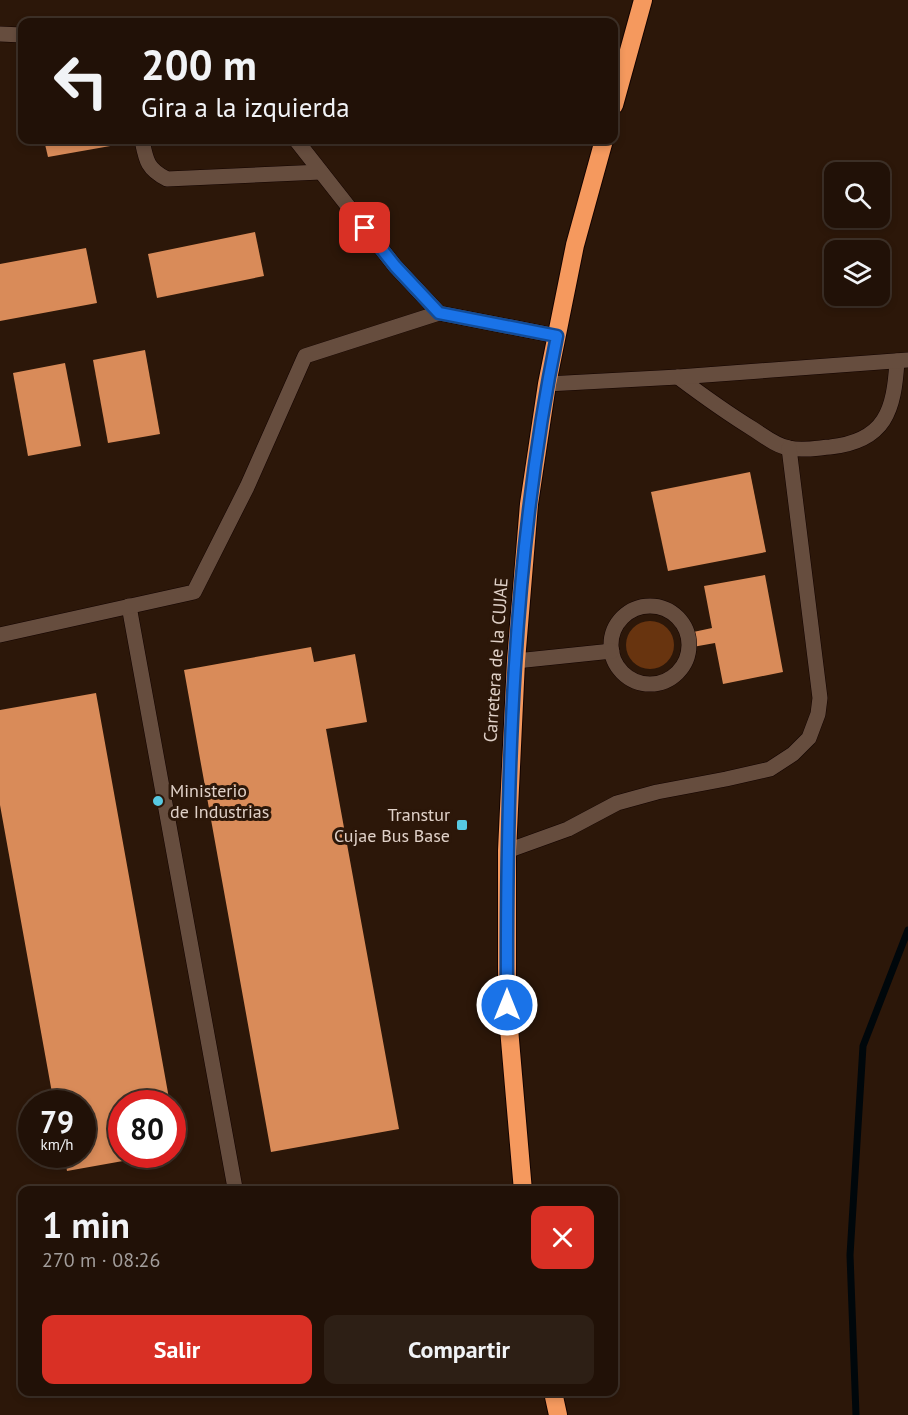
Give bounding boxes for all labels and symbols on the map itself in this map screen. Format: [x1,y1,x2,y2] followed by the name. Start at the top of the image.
[339,202,390,253] pin
[478,577,513,743] street label: Carretera de la CUJAE
[170,779,269,823] place label: Ministerio de Industrias
[151,794,165,808] marker: Ministerio de Industrias
[334,803,450,847] place label: Transtur Cujae Bus Base
[455,818,469,832] marker: Transtur Cujae Bus Base
[475,973,539,1037] position arrow
[108,1090,186,1168] speed limit sign: 80

